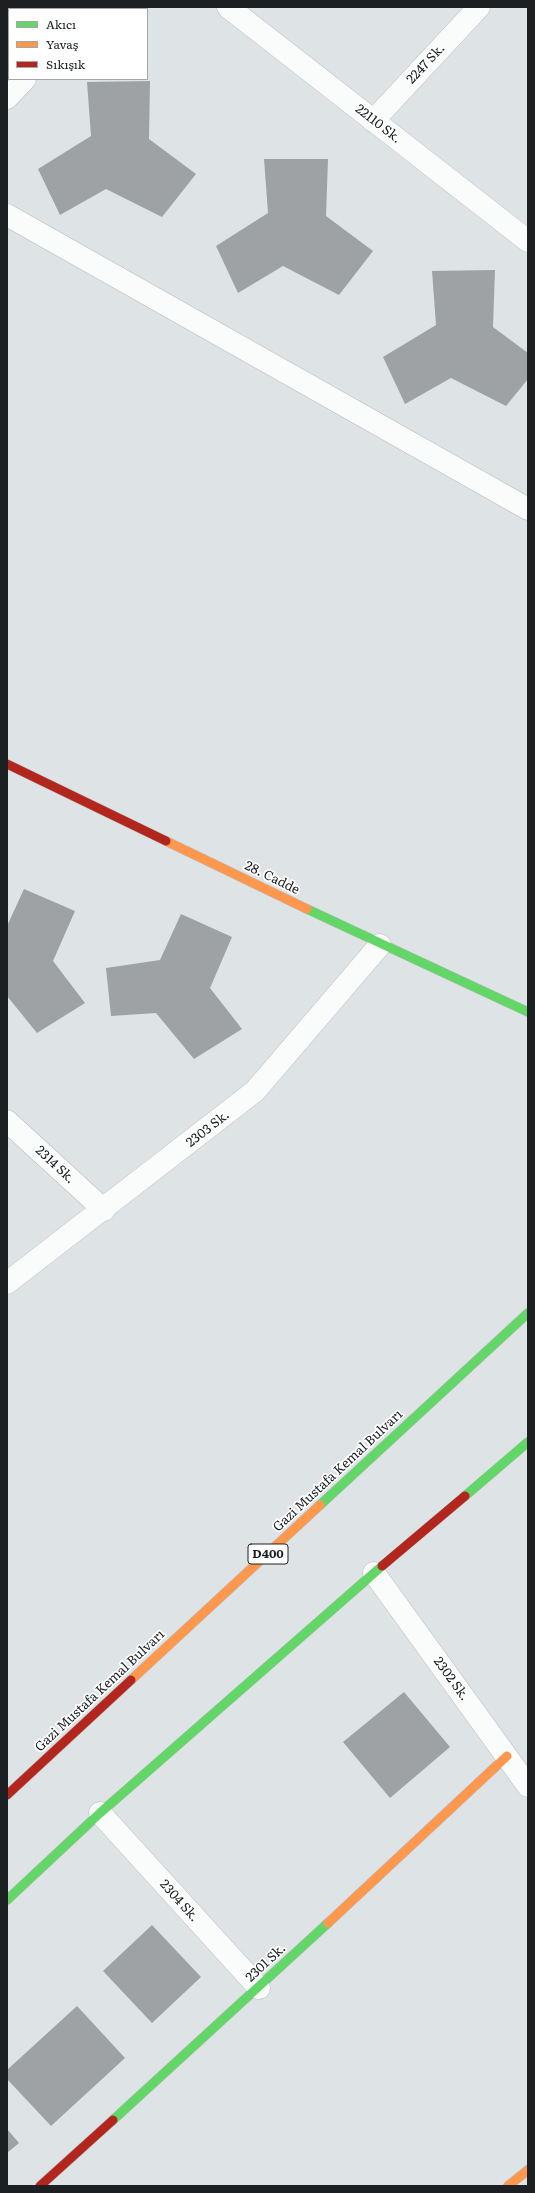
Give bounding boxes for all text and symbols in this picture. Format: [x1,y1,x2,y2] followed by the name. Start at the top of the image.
[8,8,148,80] legend
[46,15,76,33] text: Akıcı
[46,35,78,53] text: Yavaş
[404,41,448,87] street label: 2247 Sk.
[46,55,85,73] text: Sıkışık
[352,101,404,147] street label: 22110 Sk.
[242,858,302,898] street label: 28. Cadde
[183,1107,233,1151] street label: 2303 Sk.
[32,1143,78,1187] street label: 2314 Sk.
[270,1407,406,1535] street label: Gazi Mustafa Kemal Bulvarı
[248,1544,288,1564] road number: D400
[32,1627,168,1755] street label: Gazi Mustafa Kemal Bulvarı
[430,1654,472,1704] street label: 2302 Sk.
[156,1877,202,1925] street label: 2304 Sk.
[243,1941,289,1985] street label: 2301 Sk.

